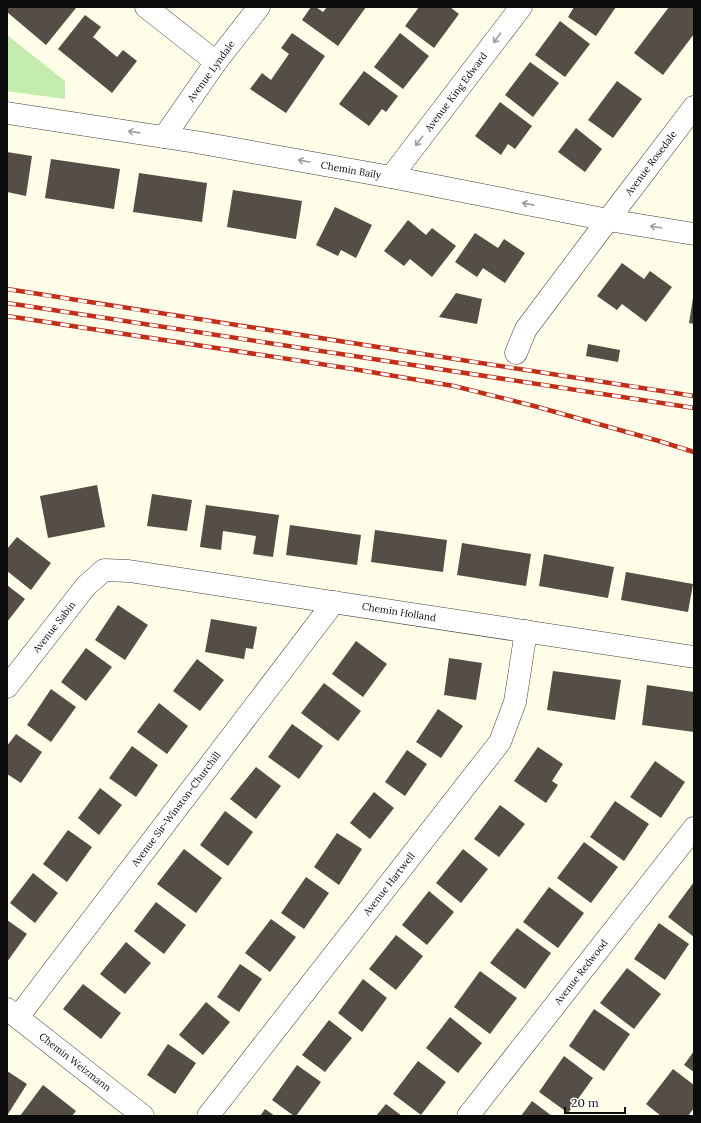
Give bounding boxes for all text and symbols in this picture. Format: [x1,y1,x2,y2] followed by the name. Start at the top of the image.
[493,32,502,43] one-way arrow
[184,37,238,105] street label: Avenue Lyndale
[421,50,490,135] street label: Avenue King Edward
[128,128,141,136] one-way arrow
[622,128,680,199] street label: Avenue Rosedale
[414,136,423,147] one-way arrow
[298,157,311,165] one-way arrow
[320,158,383,182] street label: Chemin Baily
[522,199,535,207] one-way arrow
[649,223,662,231] one-way arrow
[29,599,78,656] street label: Avenue Sabin
[361,600,437,624] street label: Chemin Holland
[128,749,224,870] street label: Avenue Sir-Winston-Churchill
[360,850,418,919] street label: Avenue Hartwell
[551,937,611,1008] street label: Avenue Redwood
[36,1030,114,1094] street label: Chemin Weizmann
[565,1089,625,1115] scale bar
[571,1095,599,1110] text: 20 m

